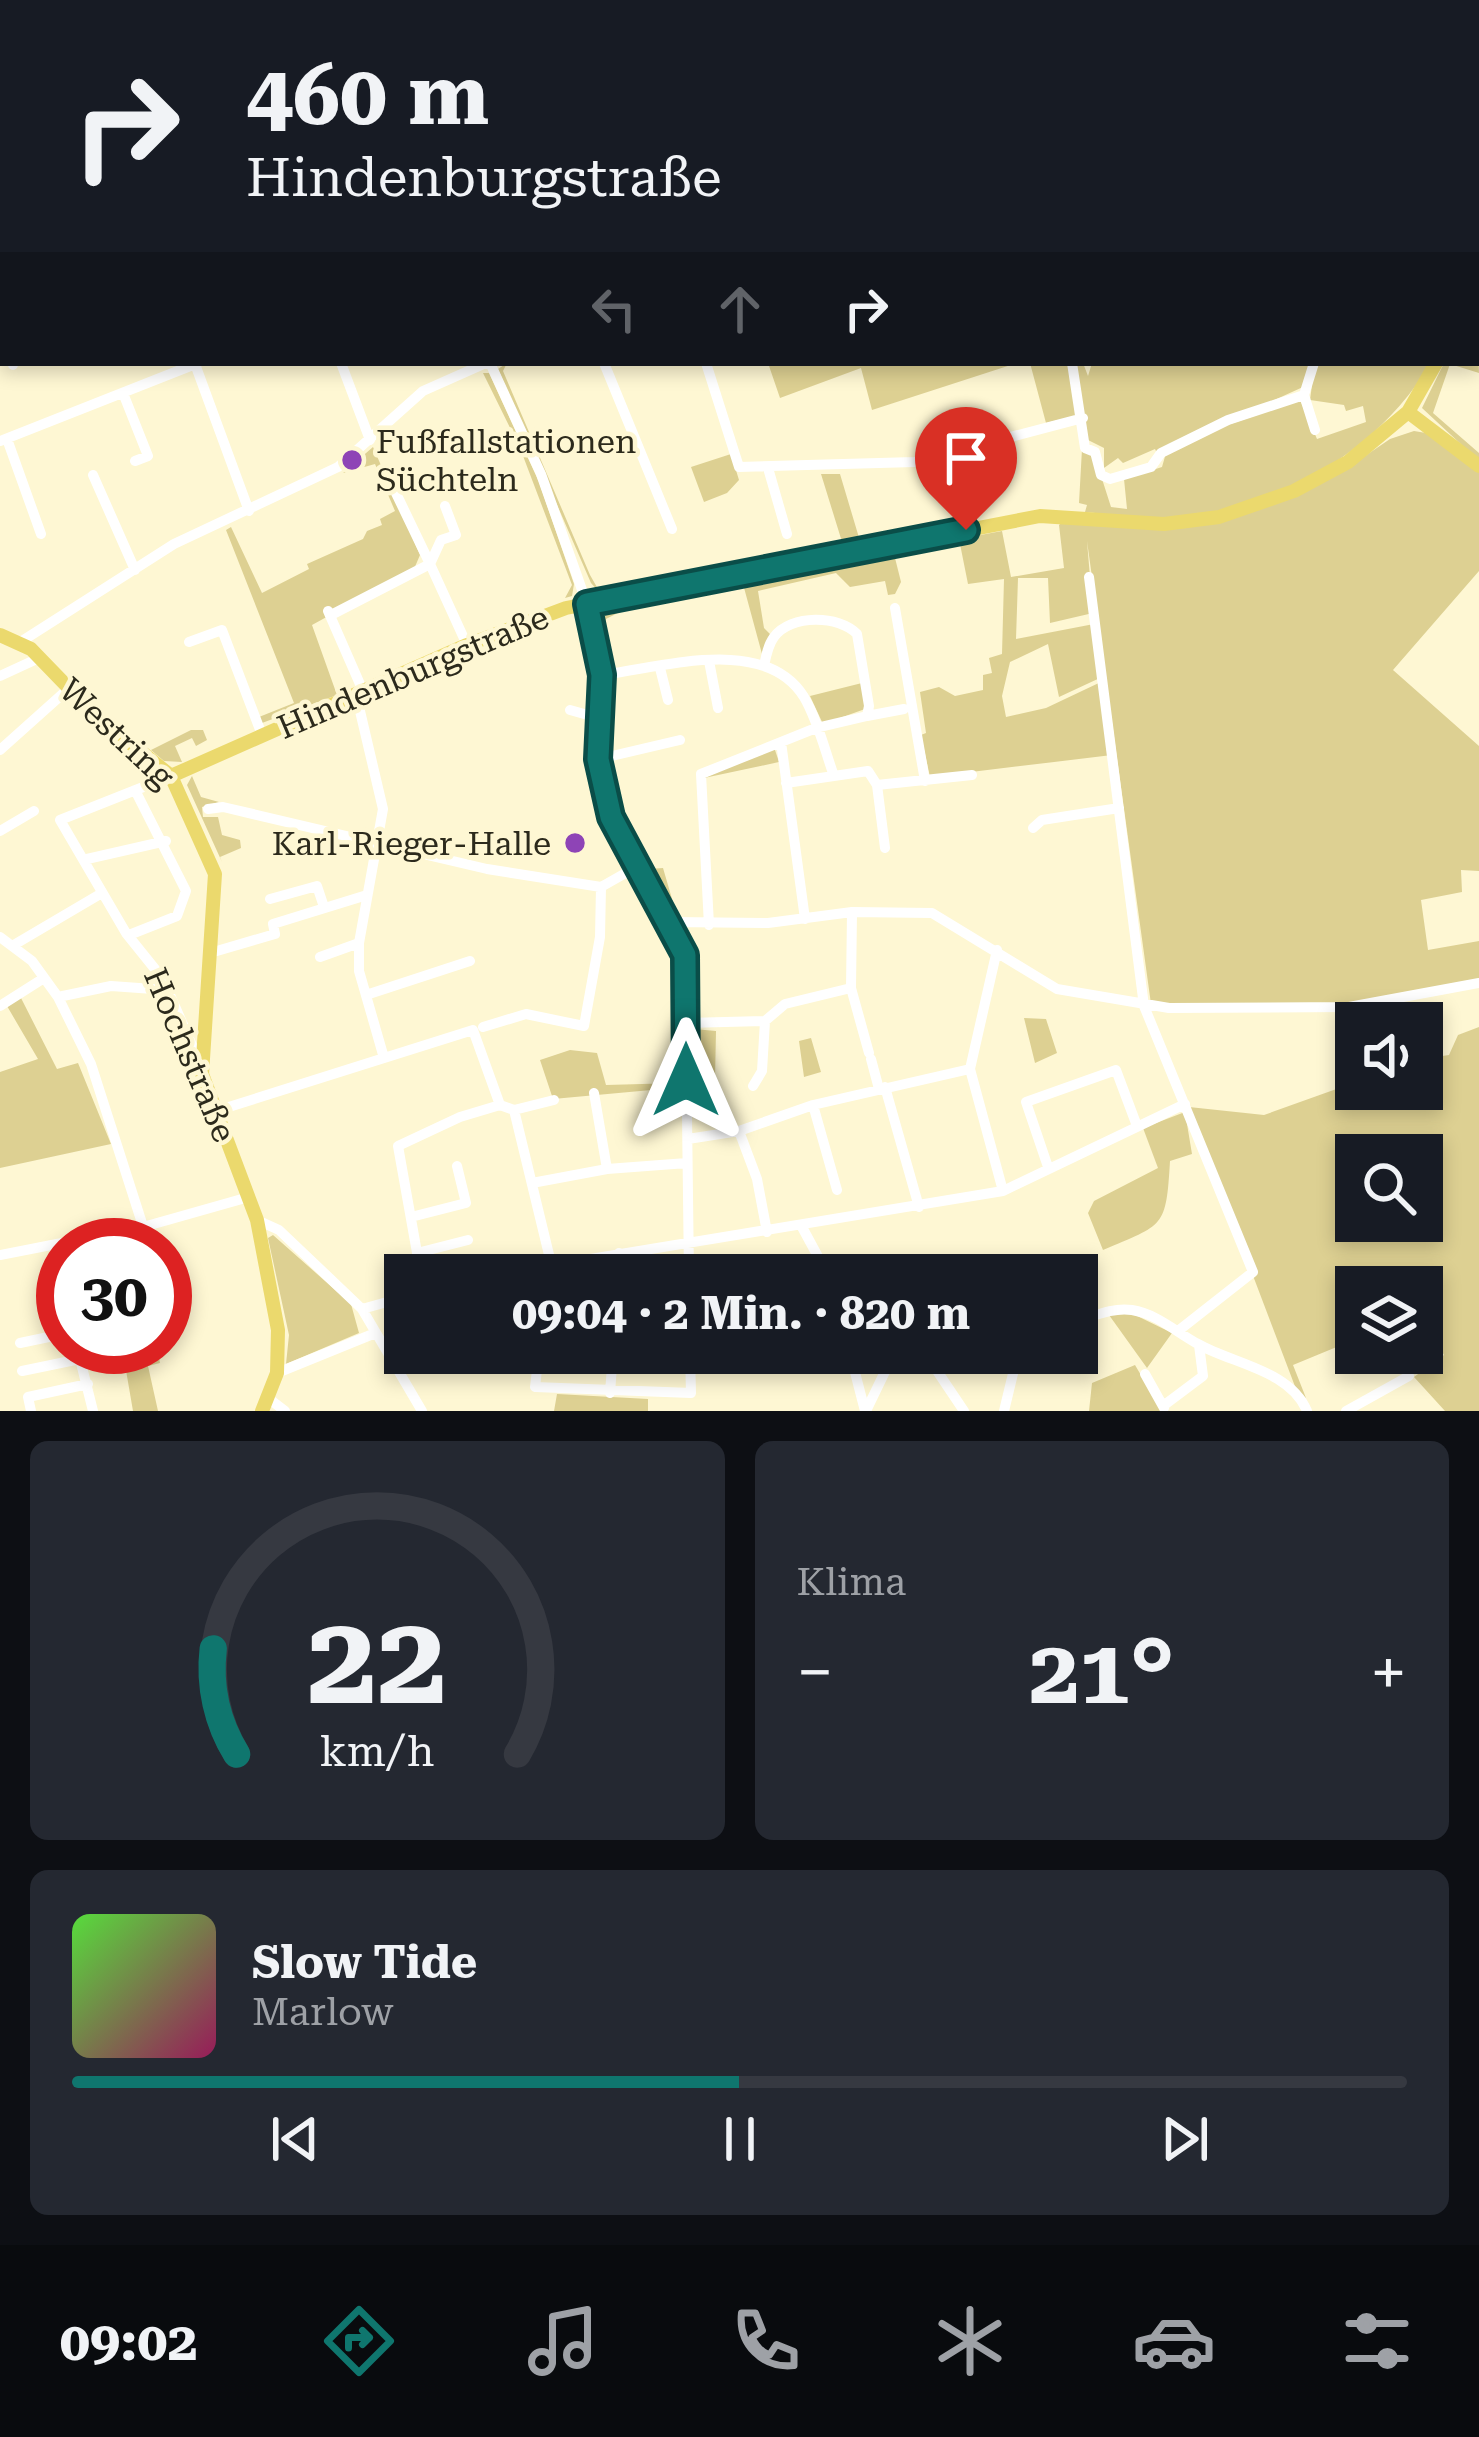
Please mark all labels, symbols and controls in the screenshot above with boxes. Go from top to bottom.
text: 460 m [246,46,489,144]
icon: right [48,48,204,204]
text: Hindenburgstraße [246,146,722,209]
icon: left [581,276,647,342]
icon: ahead [707,276,773,342]
icon: right [833,276,899,342]
pin [915,407,1017,530]
place label: Fußfallstationen Süchteln [376,422,636,499]
icon: arrive [933,425,999,491]
marker: Fußfallstationen Süchteln [339,447,365,473]
street label: Hindenburgstraße [272,597,554,747]
street label: Westring [52,670,183,796]
place label: Karl-Rieger-Halle [272,824,551,863]
marker: Karl-Rieger-Halle [562,830,588,856]
street label: Hochstraße [136,962,244,1148]
map controls [1335,1002,1443,1374]
button: sound [1335,1002,1443,1110]
position arrow [623,1017,749,1143]
button: search [1335,1134,1443,1242]
speed limit sign: 30 [36,1218,192,1374]
button: layers [1335,1266,1443,1374]
text: 09:04 · 2 Min. · 820 m [512,1287,970,1340]
text: Klima [797,1559,906,1605]
text: 22 [307,1587,447,1733]
text: 21° [1029,1620,1175,1725]
text: − [797,1634,833,1711]
text: + [1370,1634,1407,1711]
text: km/h [320,1725,435,1775]
text: Slow Tide [252,1936,477,1989]
text: Marlow [252,1989,393,2035]
icon: previous [262,2106,328,2172]
icon: pause [707,2106,773,2172]
icon: next [1152,2106,1218,2172]
icon: directions [317,2299,401,2383]
icon: music [521,2299,605,2383]
icon: phone [724,2299,808,2383]
icon: climate [928,2299,1012,2383]
icon: car [1132,2299,1216,2383]
icon: filters [1335,2299,1419,2383]
text: 09:02 [60,2310,198,2373]

